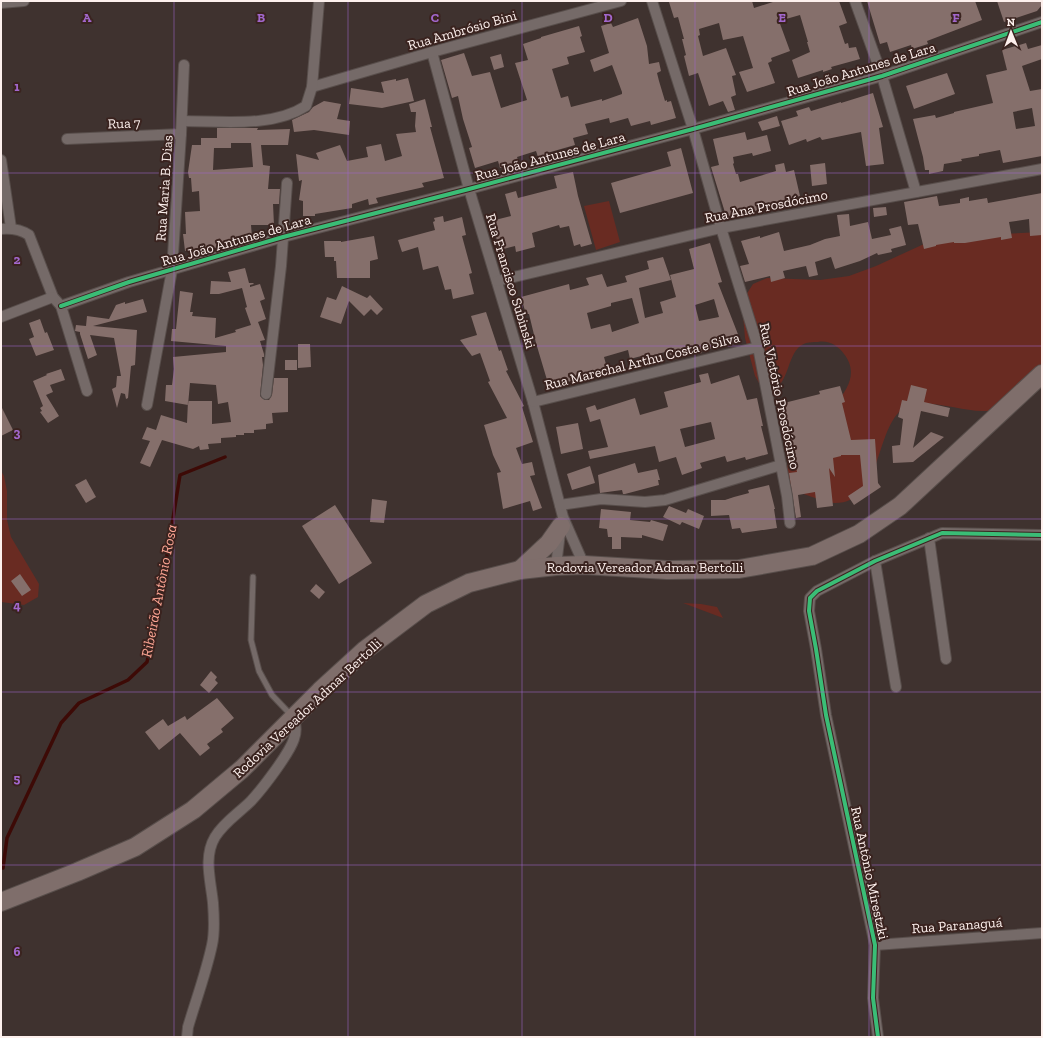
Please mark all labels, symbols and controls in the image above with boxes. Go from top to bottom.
street label: Rua Ambrósio Bini [406,7,519,54]
text: A [83,10,92,25]
text: B [257,10,265,25]
text: C [431,10,439,25]
text: D [603,10,613,25]
text: E [778,10,786,25]
text: F [952,10,960,25]
north arrow [991,12,1031,52]
text: N [1007,16,1016,29]
street label: Rua João Antunes de Lara [785,39,938,100]
text: 1 [14,79,20,94]
street label: Rua 7 [107,114,141,133]
street label: Rua João Antunes de Lara [473,128,627,185]
street label: Rua Maria B. Dias [152,134,177,242]
street label: Rua Ana Prosdócimo [703,186,829,227]
street label: Rua João Antunes de Lara [159,211,313,270]
street label: Rua Francisco Subinski [482,212,539,351]
text: 2 [14,252,21,267]
street label: Rua Victório Prosdócimo [756,321,803,471]
street label: Rua Marechal Arthu Costa e Silva [543,329,742,394]
text: 3 [14,425,21,440]
water label: Ribeirão Antônio Rosa [137,523,181,659]
street label: Rodovia Vereador Admar Bertolli [547,559,744,576]
text: 4 [13,598,21,613]
street label: Rodovia Vereador Admar Bertolli [230,635,385,782]
text: 5 [14,771,21,786]
street label: Rua Antônio Mirestzki [847,805,892,941]
street label: Rua Paranaguá [911,914,1003,937]
text: 6 [14,944,21,959]

